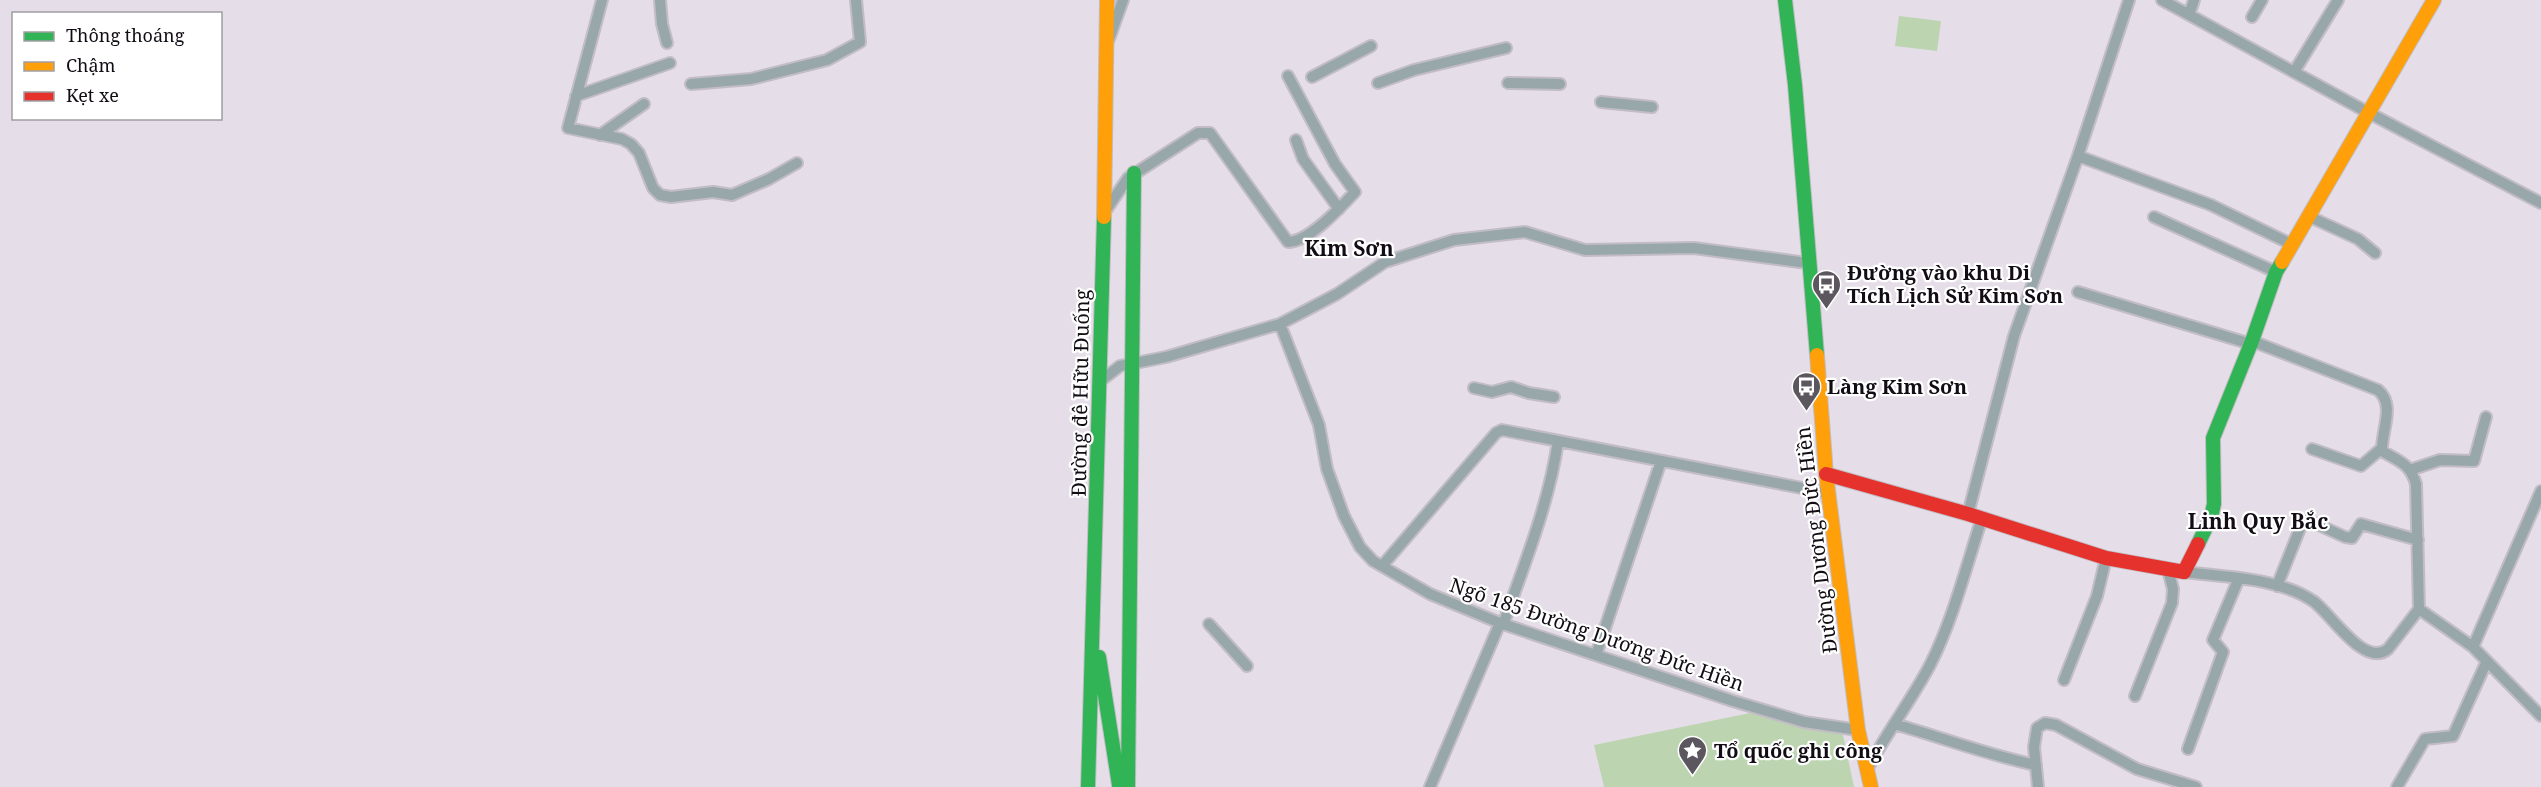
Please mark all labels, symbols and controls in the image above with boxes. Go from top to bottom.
legend [12,12,222,120]
text: Thông thoáng [66,23,185,47]
text: Chậm [66,53,116,77]
text: Kẹt xe [66,83,119,107]
district label: Kim Sơn [1304,234,1394,262]
place label: Đường vào khu Di Tích Lịch Sử Kim Sơn [1847,259,2063,309]
bus stop icon: Đường vào khu Di Tích Lịch Sử Kim Sơn [1810,268,1842,310]
street label: Đường đê Hữu Đuống [1065,289,1095,497]
bus stop icon: Làng Kim Sơn [1790,370,1822,412]
place label: Làng Kim Sơn [1827,373,1967,400]
street label: Đường Dương Đức Hiền [1789,425,1843,655]
district label: Linh Quy Bắc [2188,507,2328,535]
street label: Ngõ 185 Đường Dương Đức Hiền [1446,571,1748,697]
place icon: Tổ quốc ghi công [1677,734,1709,776]
place label: Tổ quốc ghi công [1714,737,1883,764]

